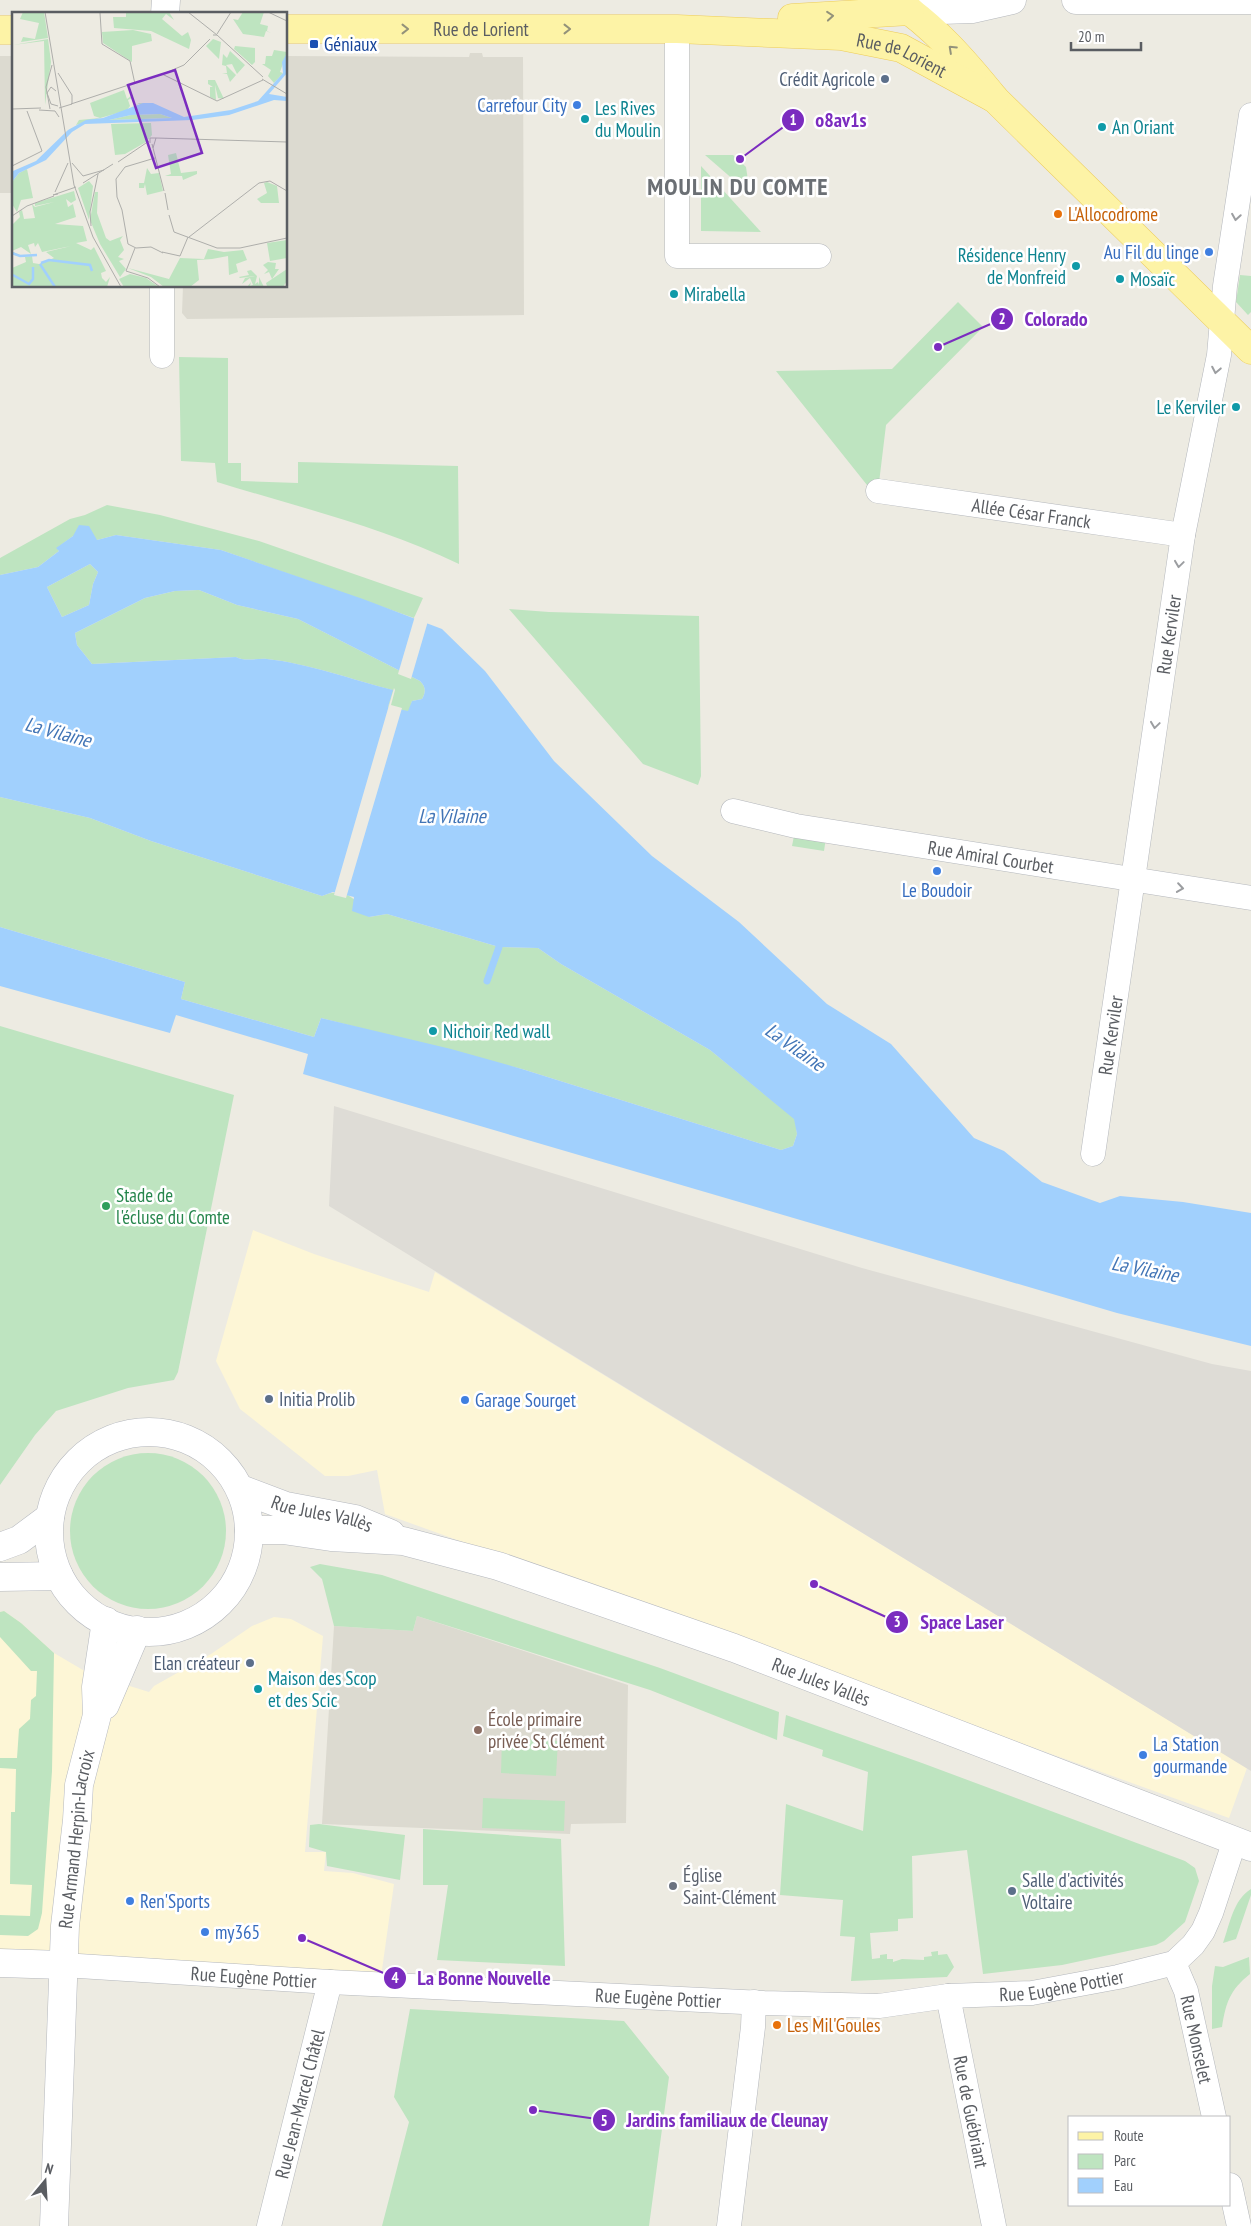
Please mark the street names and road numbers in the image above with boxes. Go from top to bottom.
street label: Rue de Lorient [433,17,529,41]
street label: Rue de Lorient [854,27,952,83]
street label: Allée César Franck [970,493,1093,534]
street label: Rue Kerviler [1151,592,1186,676]
street label: Rue Amiral Courbet [926,835,1056,879]
street label: Rue Kerviler [1093,993,1128,1077]
street label: Rue Jules Vallès [268,1490,377,1537]
street label: Rue Jules Vallès [769,1652,874,1711]
street label: Rue Armand Herpin-Lacroix [53,1747,100,1930]
street label: Rue Eugène Pottier [190,1961,318,1993]
street label: Rue Eugène Pottier [999,1964,1127,2006]
street label: Rue Eugène Pottier [595,1983,722,2013]
street label: Rue Monselet [1175,1993,1218,2087]
street label: Rue Jean-Marcel Châtel [269,2026,330,2181]
street label: Rue de Guébriant [948,2054,994,2171]

